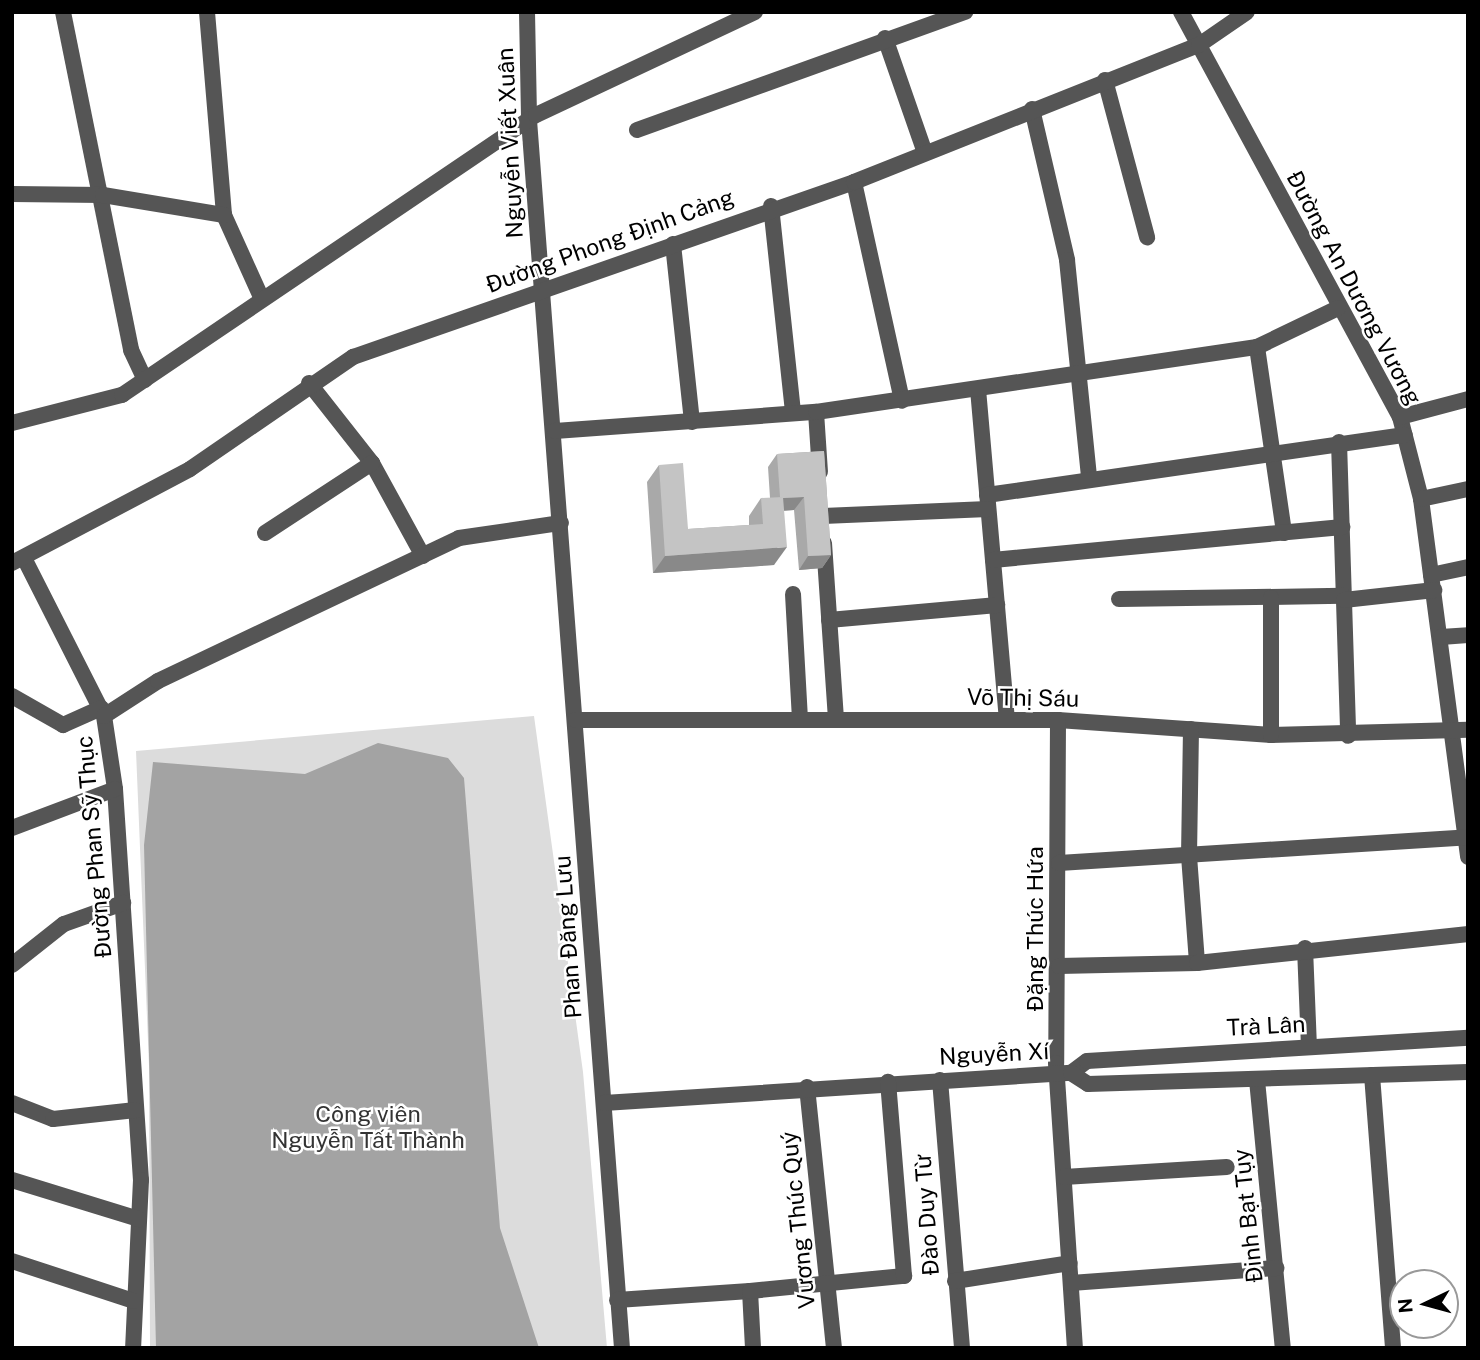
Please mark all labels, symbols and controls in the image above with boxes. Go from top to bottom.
street label: Nguyễn Viết Xuân [491,47,529,239]
street label: Đường An Dương Vương [1280,166,1428,410]
street label: Đường Phong Định Cảng [482,183,738,299]
street label: Võ Thị Sáu [966,683,1080,713]
street label: Đường Phan Sỹ Thục [71,735,117,959]
street label: Đặng Thúc Hứa [1021,846,1049,1012]
street label: Phan Đăng Lưu [549,855,587,1019]
street label: Trà Lân [1226,1010,1306,1042]
street label: Nguyễn Xí [938,1037,1050,1071]
park label: Công viên Nguyễn Tất Thành [271,1100,465,1154]
street label: Vương Thúc Quý [775,1130,821,1310]
street label: Đinh Bạt Tụy [1227,1148,1269,1284]
street label: Đào Duy Từ [909,1153,945,1277]
north arrow [1389,1269,1459,1339]
text: N [1393,1297,1417,1314]

